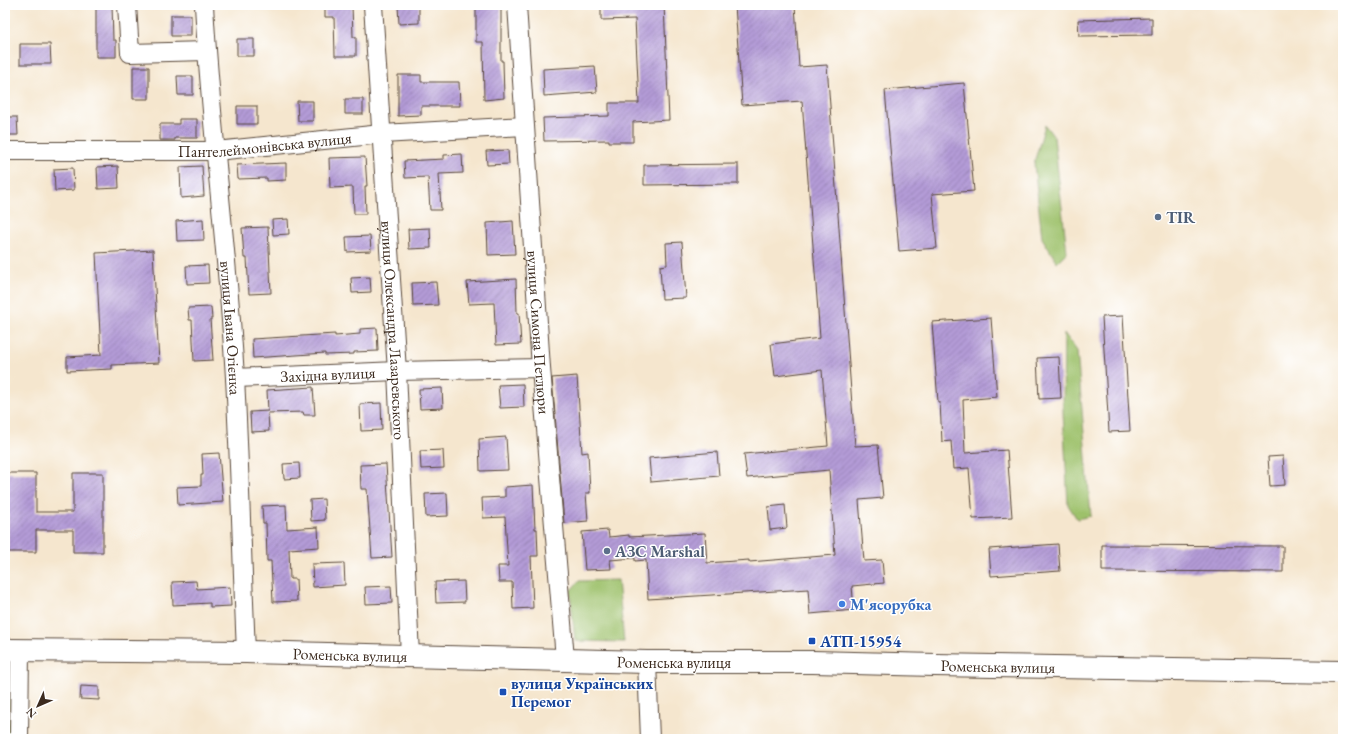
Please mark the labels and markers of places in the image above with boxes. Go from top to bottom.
place label: TIR [1166,207,1196,228]
marker: TIR [1153,212,1163,222]
place label: АЗС Marshal [614,541,705,562]
marker: АЗС Marshal [602,546,612,556]
place label: М'ясорубка [850,594,932,615]
marker: М'ясорубка [837,599,847,609]
place label: АТП-15954 [819,631,902,652]
marker: АТП-15954 [807,636,817,646]
place label: вулиця Українських Перемог [511,673,653,712]
marker: вулиця Українських Перемог [498,687,508,697]

